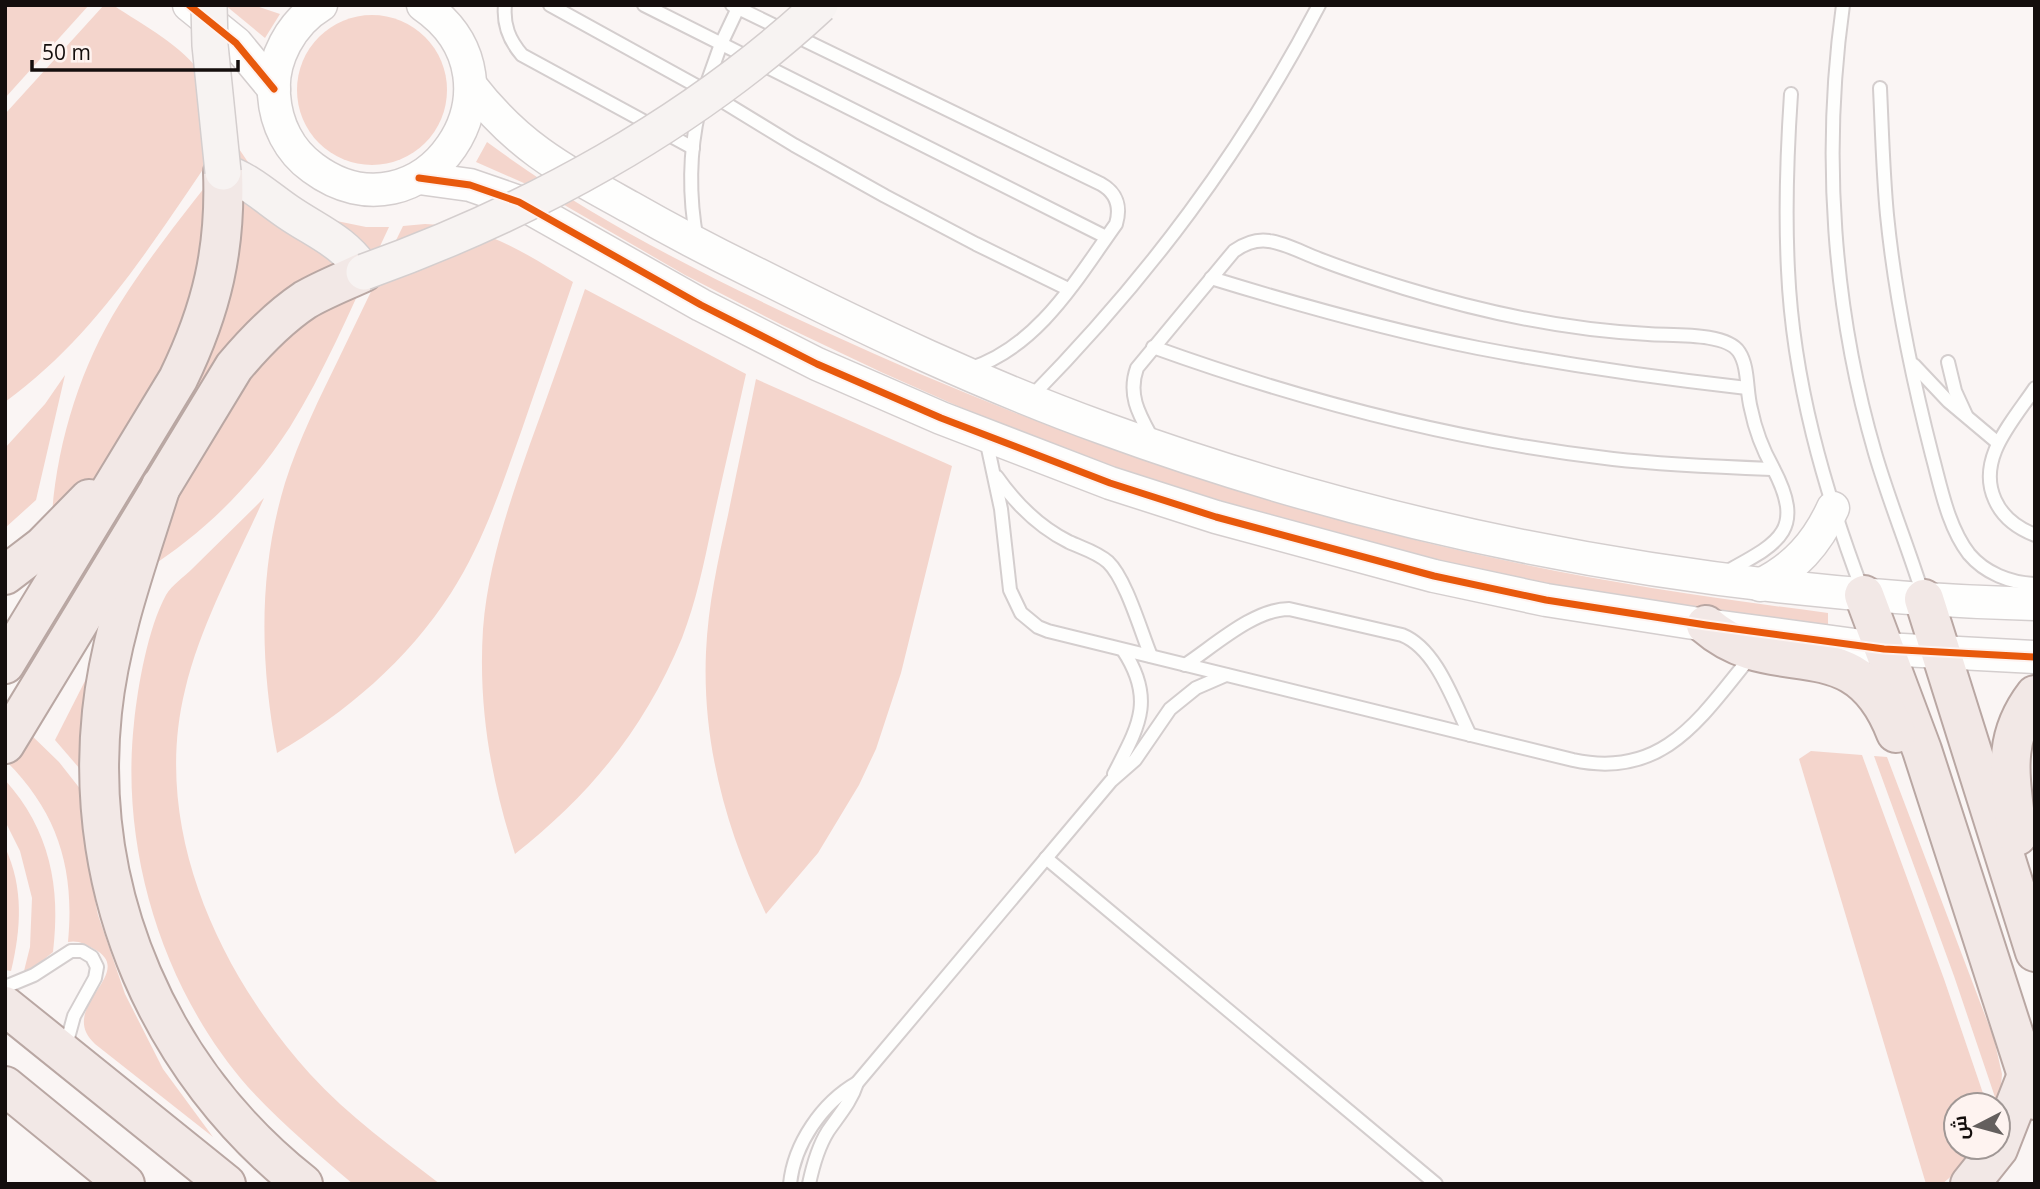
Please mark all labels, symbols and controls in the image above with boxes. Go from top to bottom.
scale bar [32,28,238,72]
text: 50 m [42,38,91,66]
north arrow [1942,1091,2012,1161]
text: ش [1946,1114,1974,1141]

